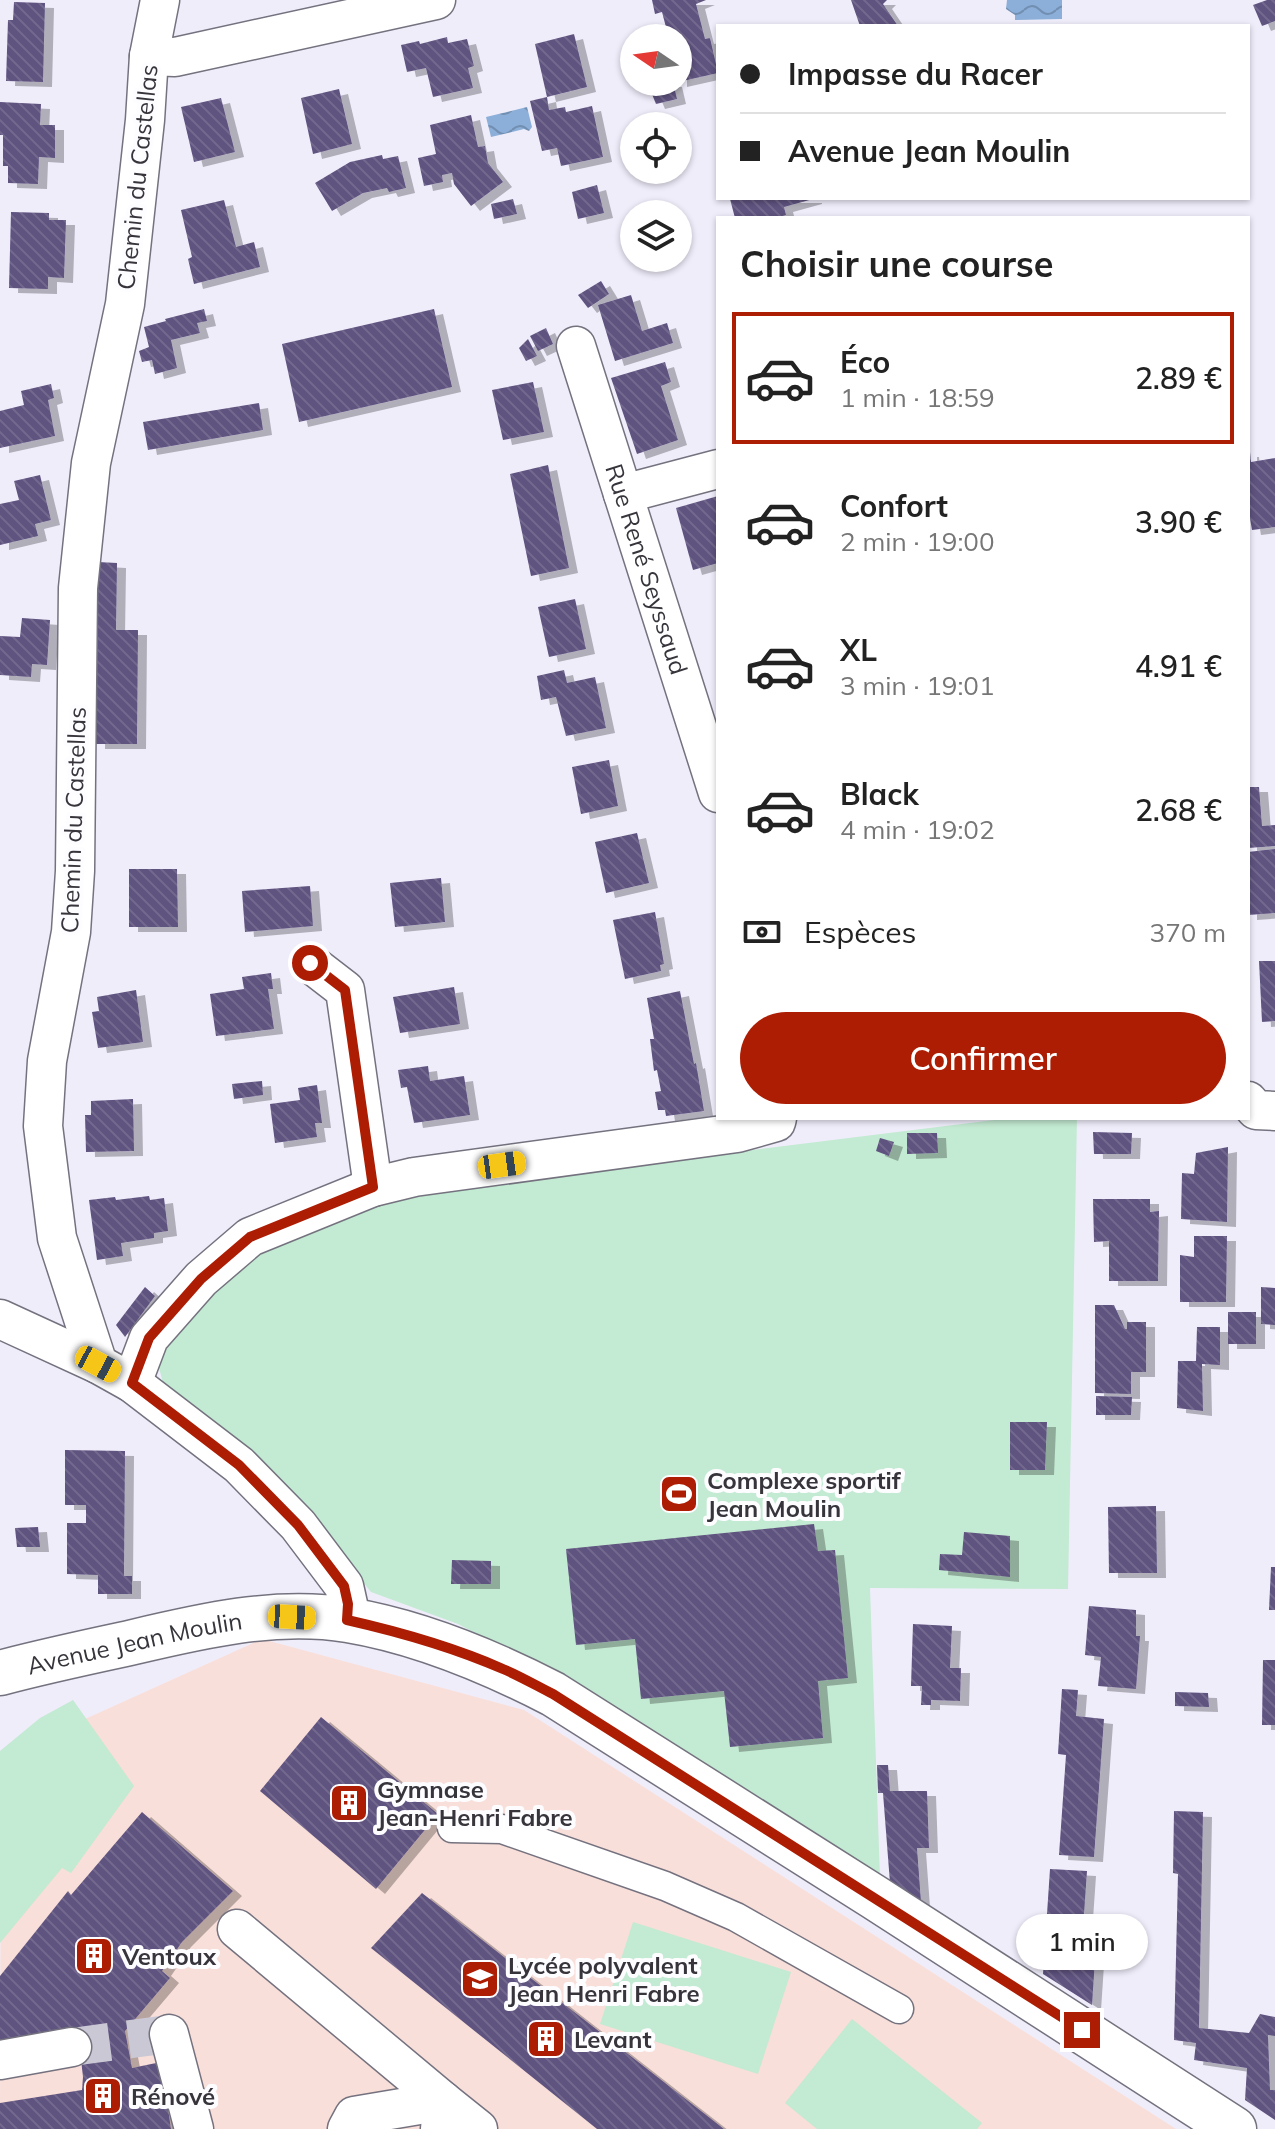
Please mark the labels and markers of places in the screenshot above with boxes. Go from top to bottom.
place label: Complexe sportif Jean Moulin [707,1465,902,1523]
sports icon: Complexe sportif Jean Moulin [658,1473,700,1515]
place label: Gymnase Jean-Henri Fabre [377,1774,573,1832]
building icon: Gymnase Jean-Henri Fabre [328,1782,370,1824]
building icon: Ventoux [73,1935,115,1977]
place label: Ventoux [121,1941,217,1971]
place label: Lycée polyvalent Jean Henri Fabre [508,1950,700,2008]
school or university icon: Lycée polyvalent Jean Henri Fabre [459,1958,501,2000]
building icon: Levant [525,2018,567,2060]
place label: Levant [574,2024,652,2054]
building icon: Rénové [82,2075,124,2117]
place label: Rénové [131,2081,215,2111]

